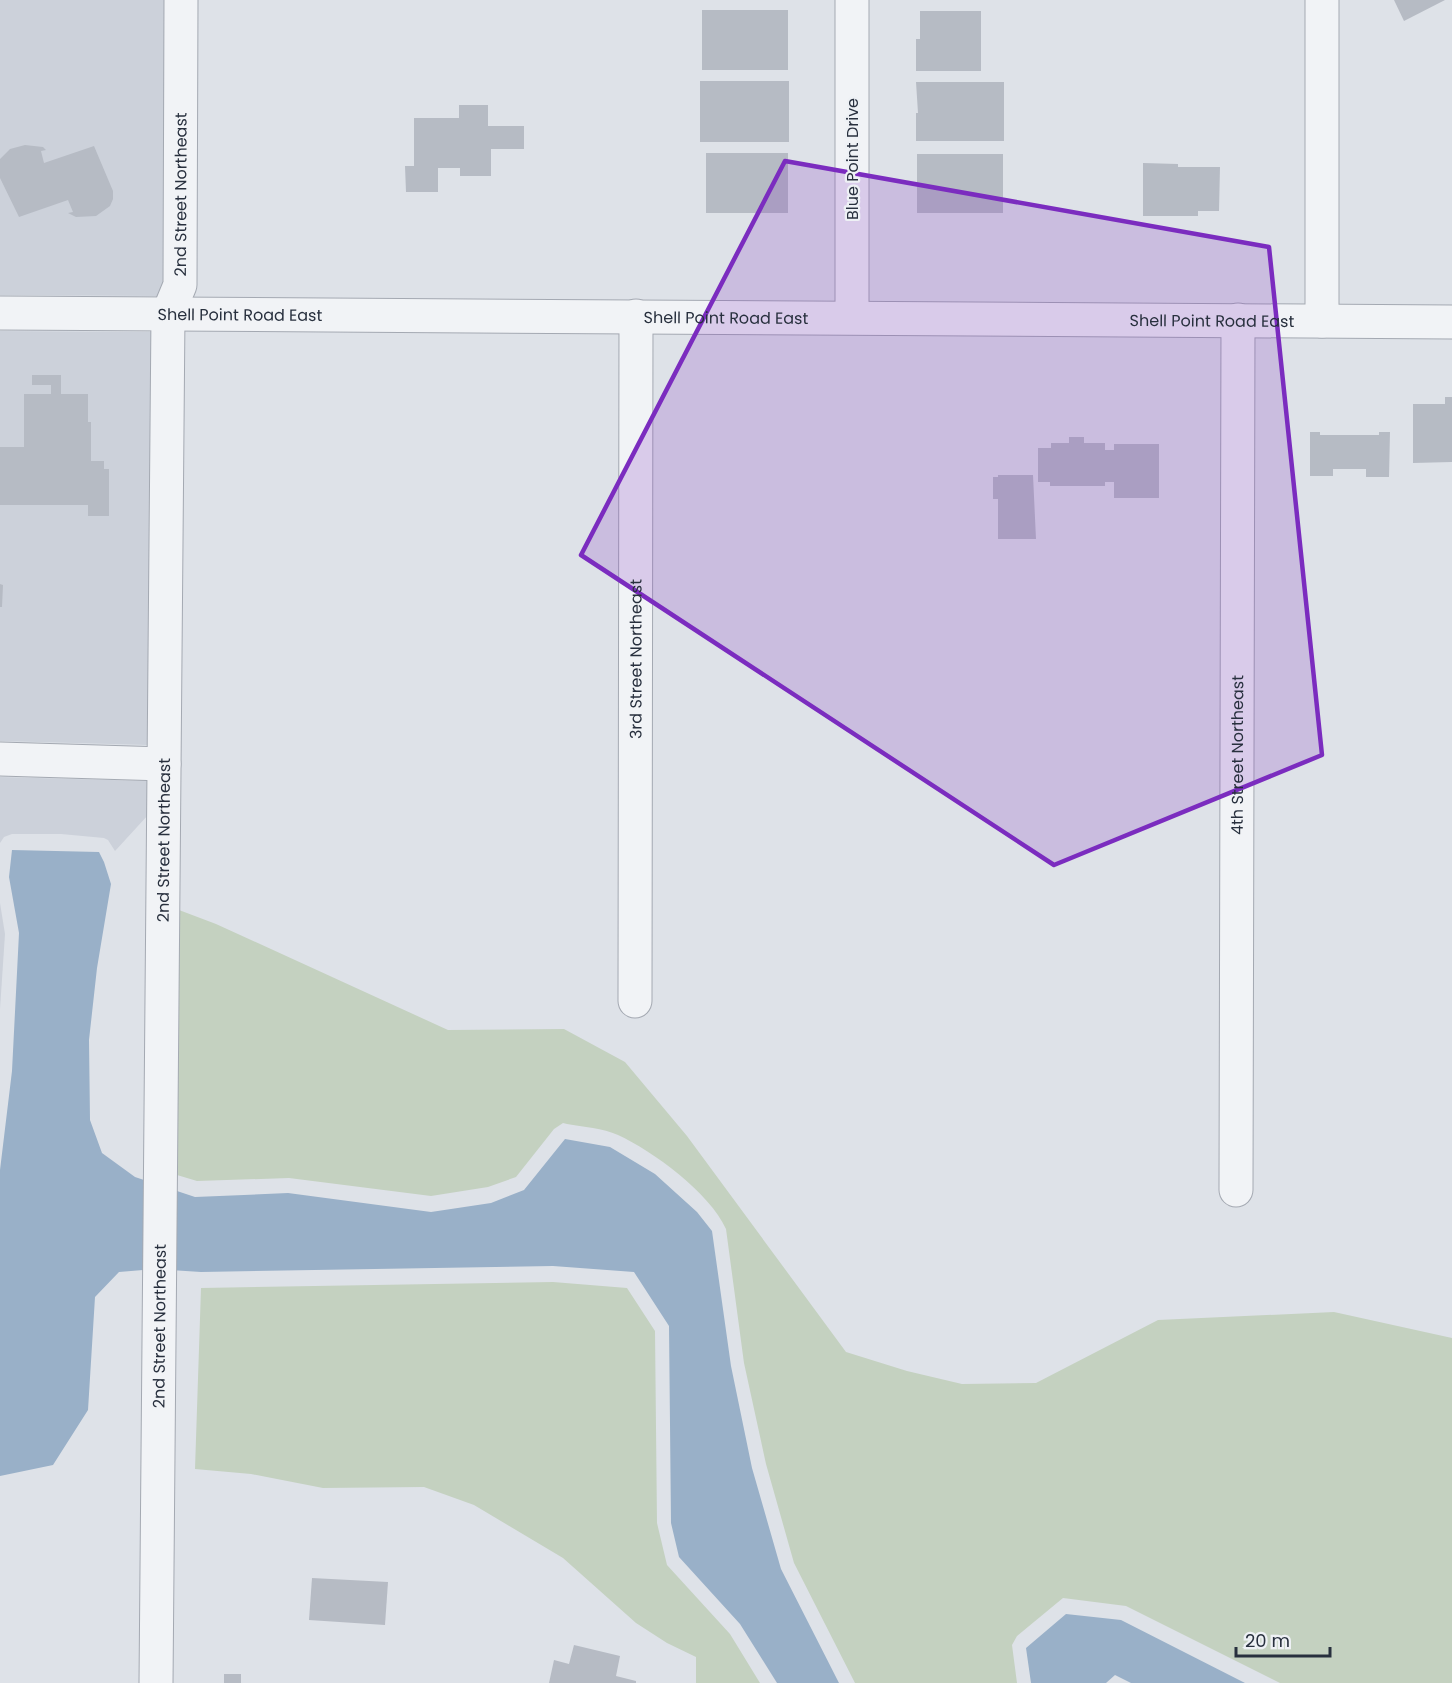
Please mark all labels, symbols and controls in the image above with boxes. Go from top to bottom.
street label: Blue Point Drive [841,98,864,220]
street label: 2nd Street Northeast [169,112,193,277]
street label: Shell Point Road East [158,303,323,327]
street label: Shell Point Road East [644,306,809,330]
street label: Shell Point Road East [1130,309,1295,333]
street label: 3rd Street Northeast [624,579,648,739]
street label: 4th Street Northeast [1226,675,1249,835]
street label: 2nd Street Northeast [152,758,176,922]
street label: 2nd Street Northeast [147,1244,172,1408]
scale bar [1236,1620,1330,1658]
text: 20 m [1245,1628,1290,1653]

